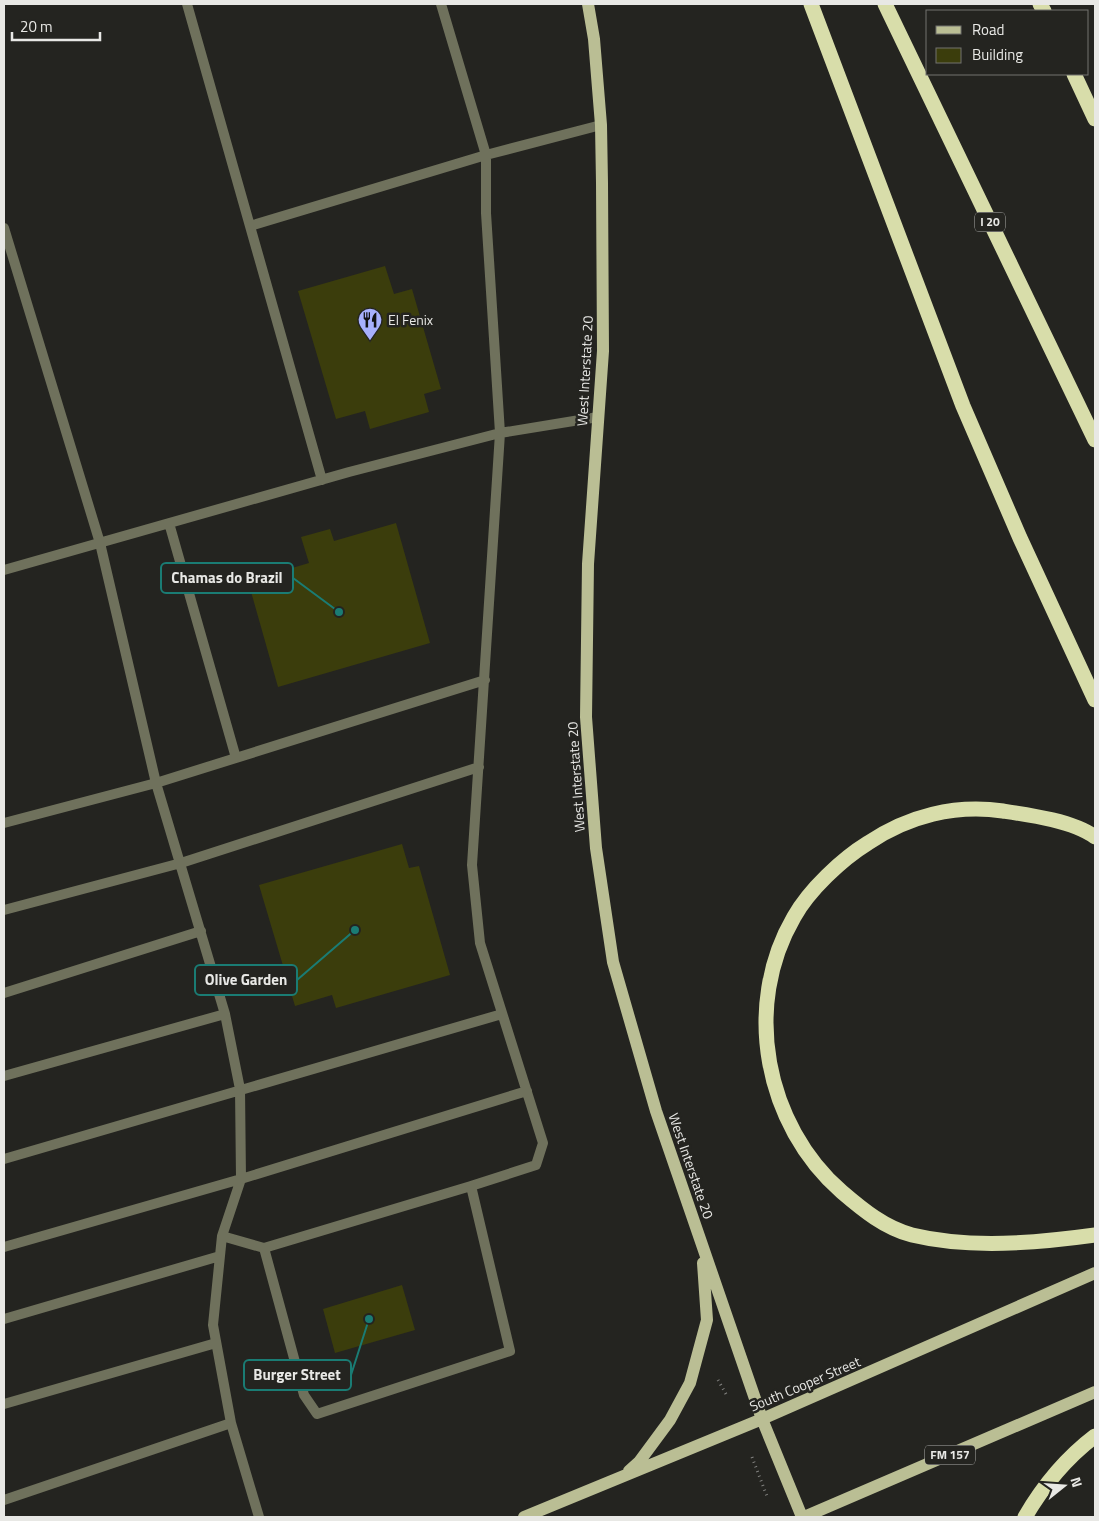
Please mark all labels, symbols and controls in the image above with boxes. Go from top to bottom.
scale bar [12,10,100,42]
legend [926,10,1089,75]
text: 20 m [20,15,53,38]
text: Road [972,18,1004,41]
text: Building [972,43,1023,66]
road number: I 20 [975,212,1005,232]
restaurant icon: El Fenix [357,307,383,341]
place label: El Fenix [388,309,434,330]
street label: West Interstate 20 [571,315,598,427]
callout: Chamas do Brazil [161,563,293,593]
text: Chamas do Brazil [171,566,283,589]
street label: West Interstate 20 [561,721,590,833]
callout: Olive Garden [195,965,297,995]
text: Olive Garden [205,968,287,991]
street label: West Interstate 20 [664,1110,719,1222]
street label: South Cooper Street [746,1351,864,1416]
callout: Burger Street [244,1360,351,1390]
text: Burger Street [253,1363,341,1386]
road number: FM 157 [925,1446,975,1464]
north arrow [1039,1461,1089,1511]
text: N [1065,1474,1088,1490]

